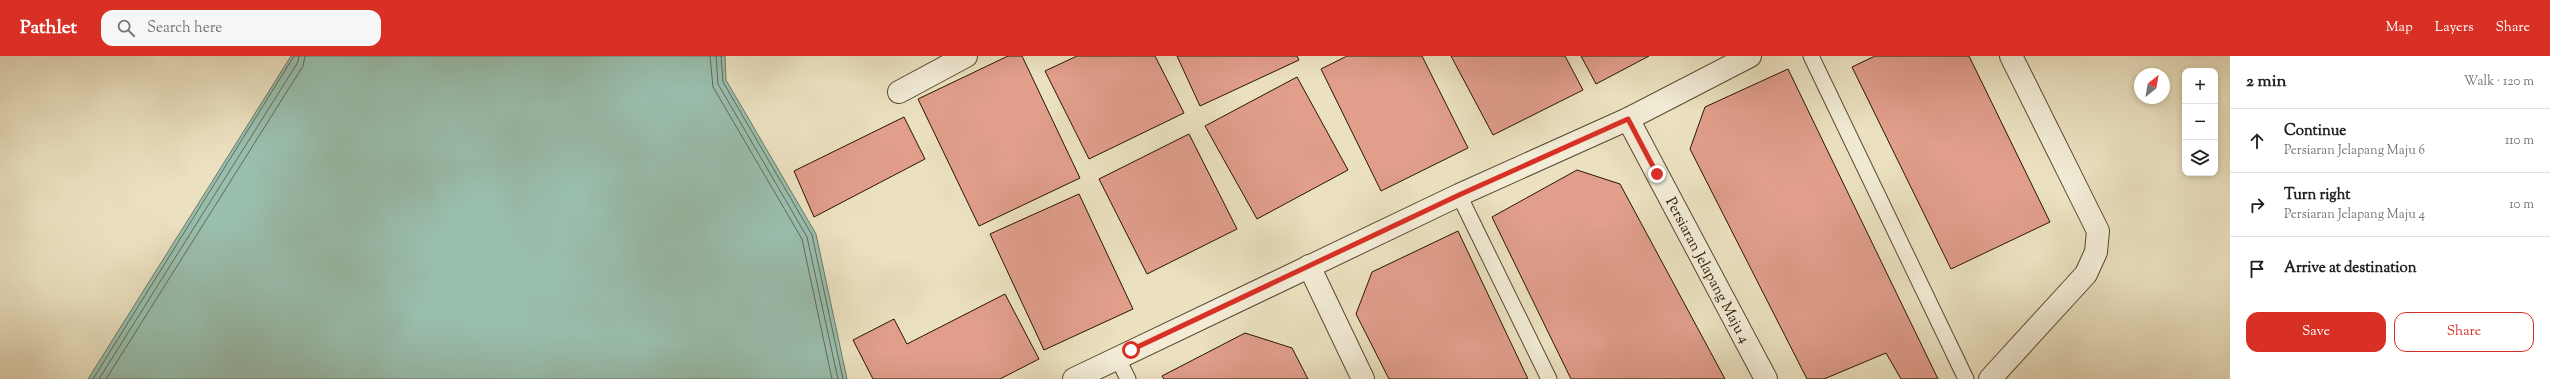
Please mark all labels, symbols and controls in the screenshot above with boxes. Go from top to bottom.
search box [101,10,381,46]
text: Pathlet [20,15,77,42]
icon: search [115,17,137,39]
text: Search here [147,18,222,39]
text: Map [2386,18,2413,38]
text: Layers [2435,18,2473,38]
text: Share [2495,18,2530,38]
north arrow [2134,68,2170,104]
map controls [2182,68,2218,176]
button: + [2182,68,2218,104]
text: 2 min [2246,70,2287,94]
text: Walk · 120 m [2464,73,2534,91]
button: − [2182,104,2218,140]
text: Continue [2284,121,2346,142]
icon: ahead [2246,130,2268,152]
text: 110 m [2505,132,2534,150]
button: layers [2182,140,2218,176]
text: Persiaran Jelapang Maju 6 [2284,142,2425,160]
route end [1648,165,1666,183]
text: Turn right [2284,185,2350,206]
street label: Persiaran Jelapang Maju 4 [1659,194,1755,348]
icon: right [2246,194,2268,216]
text: 10 m [2509,196,2534,214]
text: Persiaran Jelapang Maju 4 [2284,206,2425,224]
icon: arrive [2246,258,2268,280]
text: Arrive at destination [2284,258,2417,279]
button: Save [2246,312,2386,352]
button: Share [2394,312,2534,352]
route start [1122,341,1140,359]

